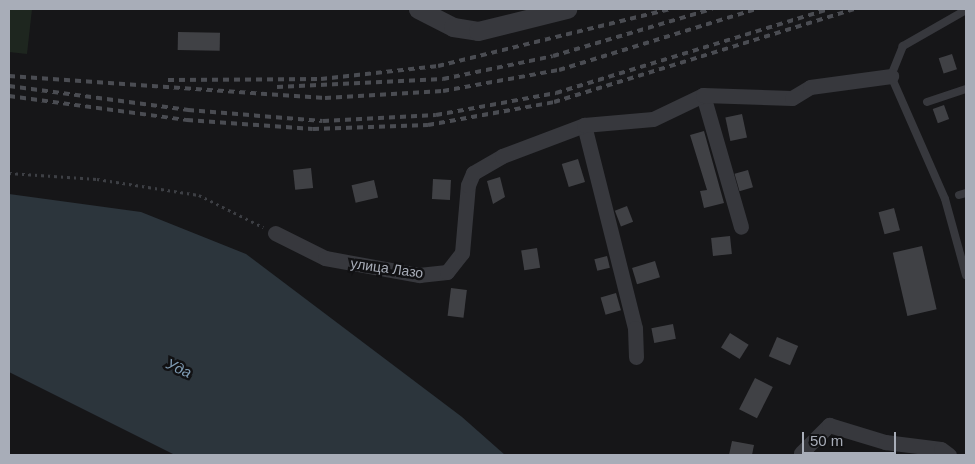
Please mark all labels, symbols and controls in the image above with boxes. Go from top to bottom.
street label: улица Лазо [350,255,424,281]
water label: Уда [163,354,195,382]
scale bar [805,422,899,454]
text: 50 m [810,432,843,449]

